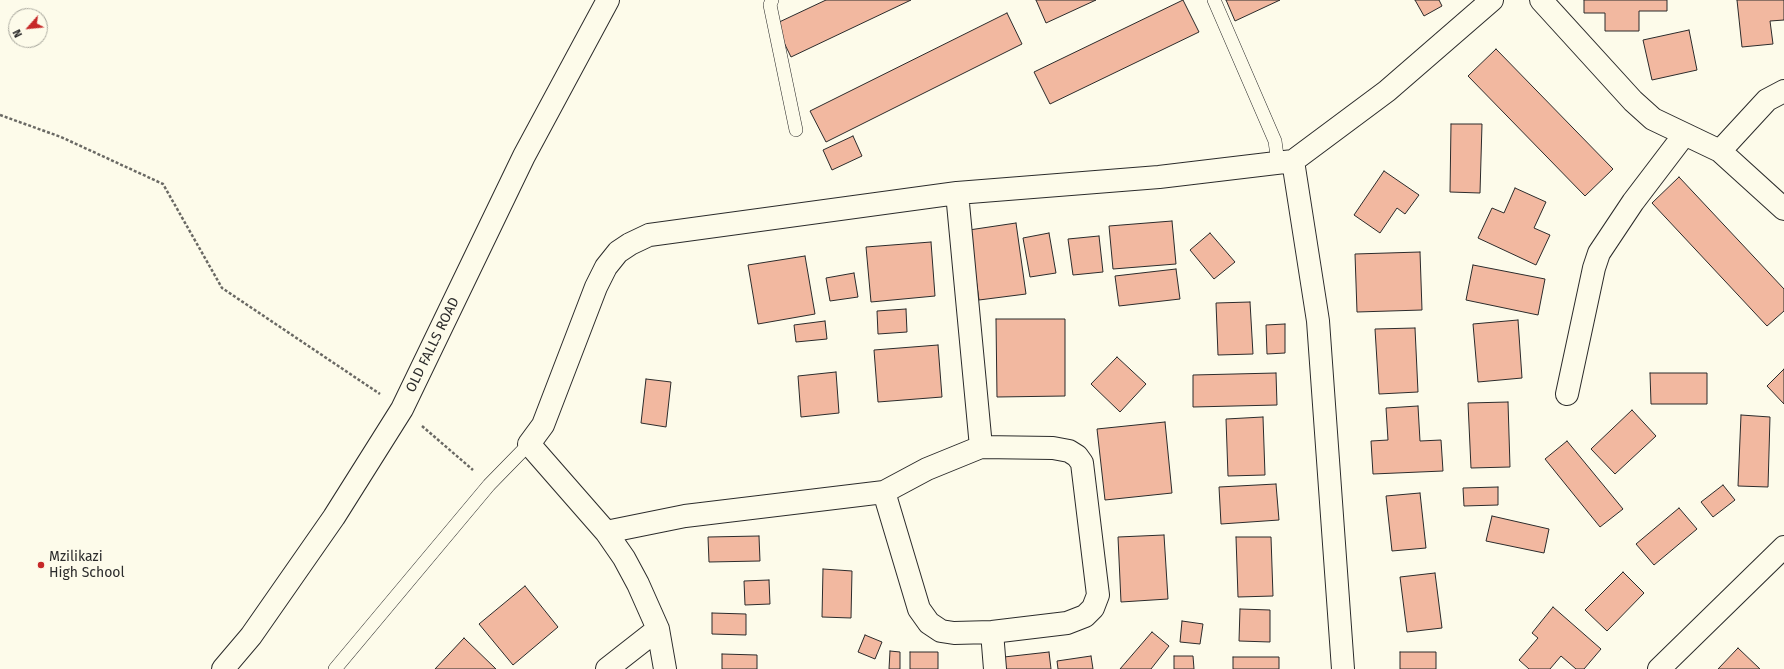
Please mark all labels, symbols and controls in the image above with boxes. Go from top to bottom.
north arrow [8,8,48,48]
text: N [10,27,25,39]
street label: OLD FALLS ROAD [403,295,463,395]
place label: Mzilikazi High School [49,549,125,582]
marker: Mzilikazi High School [36,560,46,570]

